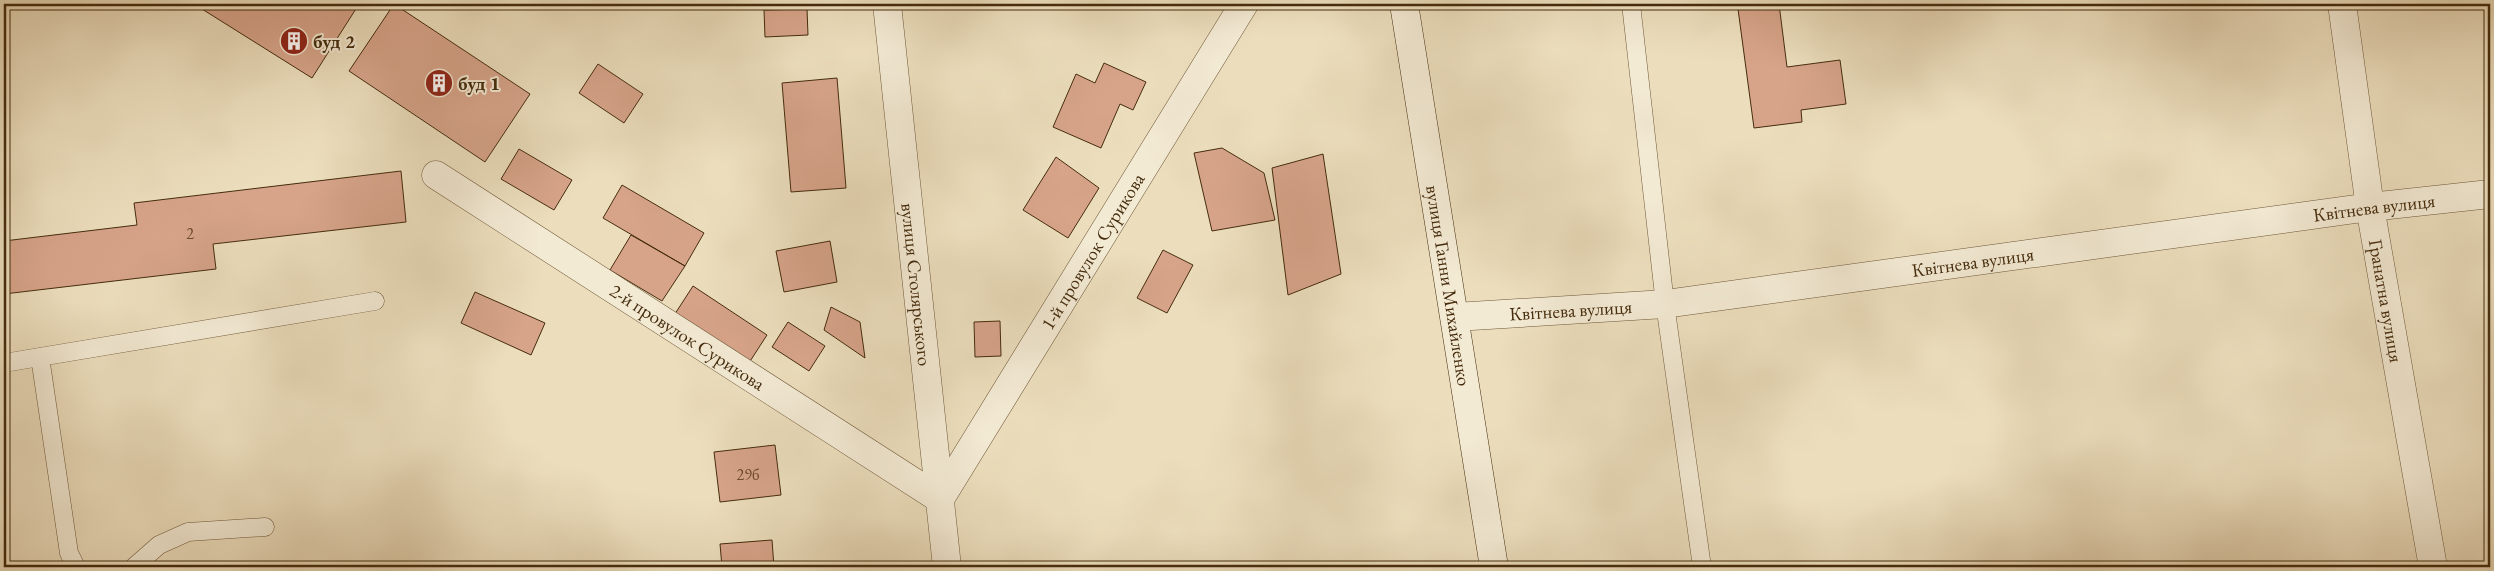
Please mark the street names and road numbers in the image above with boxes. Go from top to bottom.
street label: 1-й провулок Сурикова [1035,168,1151,335]
street label: вулиця Ганни Михайленко [1420,183,1477,388]
street label: Квітнева вулиця [2311,188,2437,228]
street label: вулиця Столярського [895,202,937,367]
street label: Гранатна вулиця [2363,237,2409,365]
street label: Квітнева вулиця [1910,241,2036,283]
street label: 2-й провулок Сурикова [605,278,770,396]
street label: Квітнева вулиця [1509,294,1633,327]

